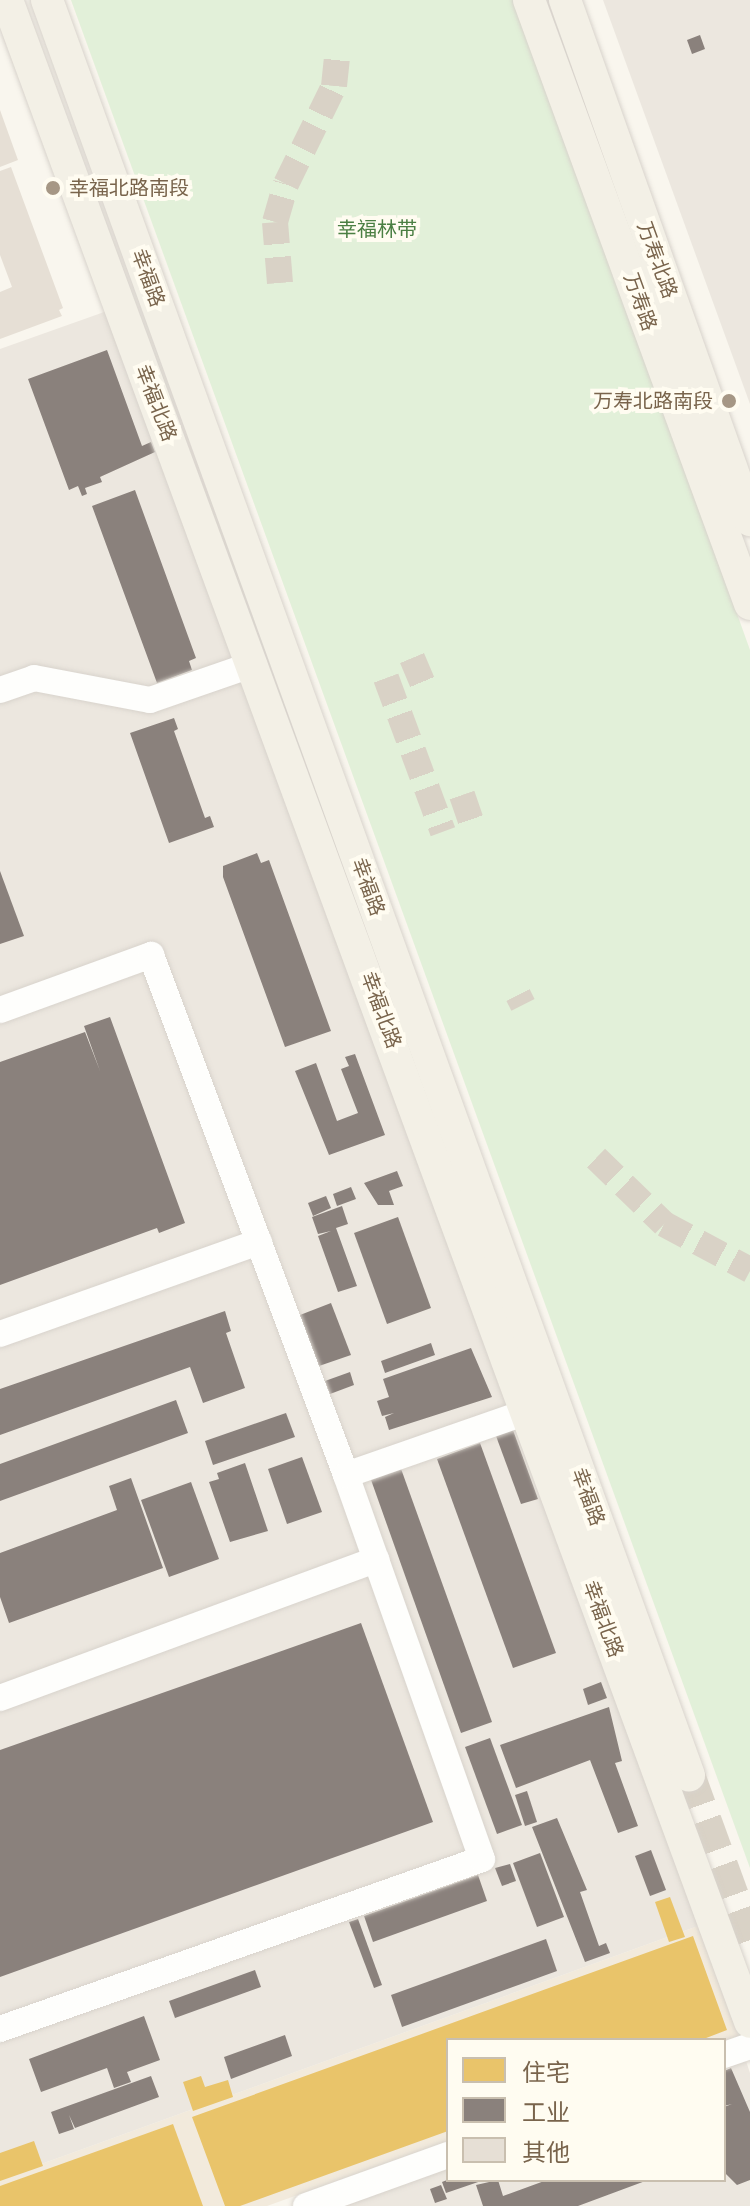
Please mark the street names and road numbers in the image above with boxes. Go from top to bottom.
street label: 万寿北路 [632,218,682,302]
street label: 幸福路 [126,246,170,310]
street label: 万寿路 [618,270,662,334]
street label: 幸福北路 [130,361,182,445]
street label: 幸福路 [346,855,390,919]
street label: 幸福北路 [356,968,406,1052]
street label: 幸福路 [566,1465,610,1529]
street label: 幸福北路 [578,1577,628,1661]

